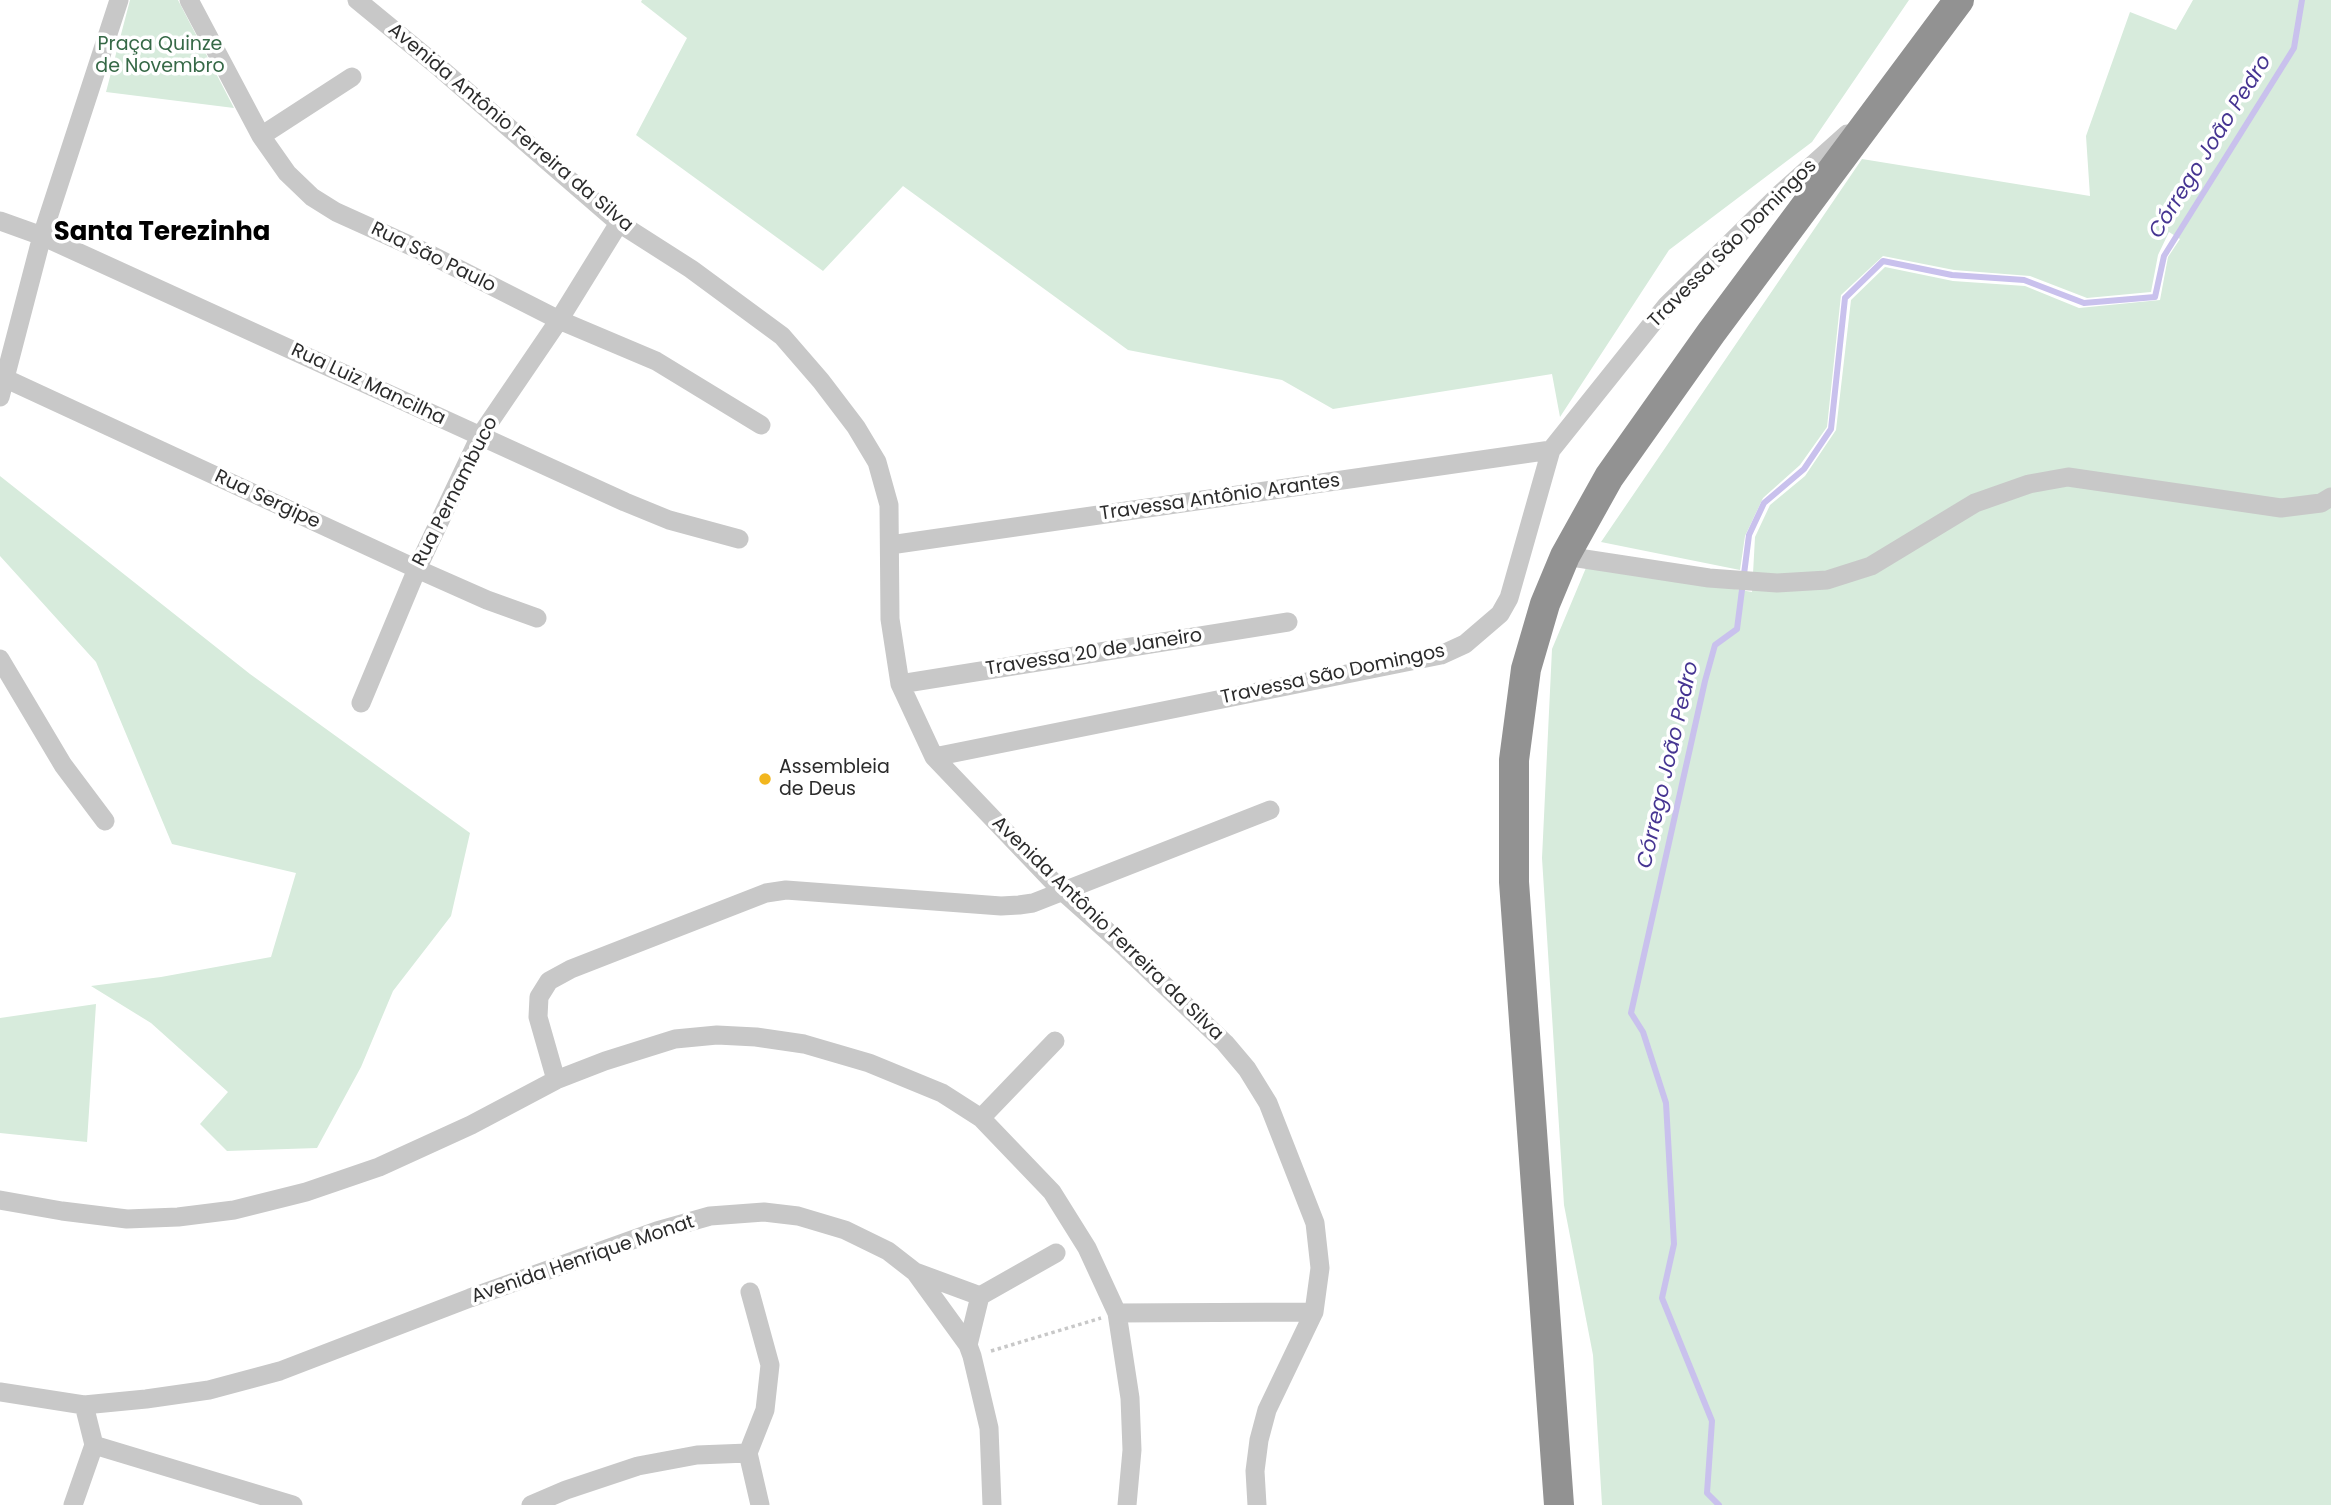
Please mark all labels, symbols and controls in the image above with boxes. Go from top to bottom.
street label: Avenida Antônio Ferreira da Silva [383,19,637,237]
park label: Praça Quinze de Novembro [95,34,225,78]
water label: Córrego João Pedro [2144,51,2278,243]
street label: Travessa São Domingos [1644,155,1822,333]
district label: Santa Terezinha [54,217,270,249]
street label: Rua São Paulo [367,218,499,298]
street label: Rua Luiz Mancilha [287,339,449,431]
street label: Rua Pernambuco [408,413,504,571]
street label: Rua Sergipe [211,466,323,534]
street label: Travessa Antônio Arantes [1099,470,1341,526]
street label: Travessa 20 de Janeiro [984,625,1204,681]
street label: Travessa São Domingos [1219,640,1447,710]
water label: Córrego João Pedro [1633,659,1705,871]
place label: Assembleia de Deus [779,757,890,801]
marker: Assembleia de Deus [757,771,773,787]
street label: Avenida Antônio Ferreira da Silva [987,812,1227,1046]
street label: Avenida Henrique Monat [469,1211,697,1309]

